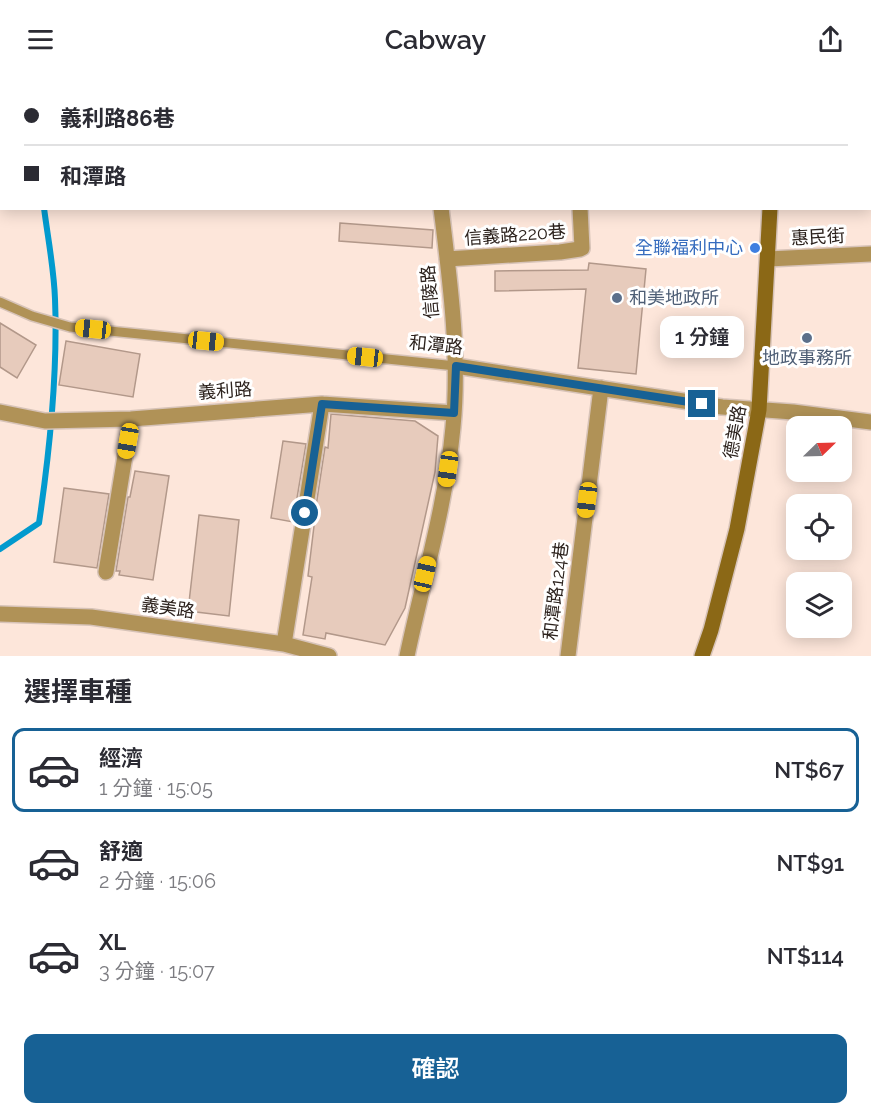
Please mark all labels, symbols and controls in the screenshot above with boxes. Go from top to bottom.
icon: menu [24,23,57,56]
icon: share [814,23,847,56]
text: Cabway [385,24,486,55]
text: 義利路86巷 [60,105,175,131]
text: 和潭路 [60,163,126,189]
street label: 信義路220巷 [463,220,566,249]
street label: 惠民街 [790,225,845,248]
place label: 全聯福利中心 [635,237,743,258]
marker: 全聯福利中心 [748,241,762,255]
street label: 信陵路 [417,264,442,320]
place label: 和美地政所 [629,287,719,308]
marker: 和美地政所 [610,291,624,305]
callout: 1 分鐘 [660,317,744,359]
car [74,318,112,340]
text: 1 分鐘 [675,325,729,349]
car [187,330,225,352]
street label: 和潭路 [408,331,464,358]
marker: 地政事務所 [800,331,814,345]
car [346,346,384,368]
place label: 地政事務所 [762,347,852,368]
street label: 義利路 [197,378,253,403]
route end [688,390,715,417]
street label: 德美路 [719,404,750,460]
north arrow [786,416,852,482]
map controls [786,416,852,638]
car [116,422,140,460]
car [437,450,459,488]
car [576,481,598,519]
button: locate [786,494,852,560]
route start [291,499,318,526]
street label: 和潭路124巷 [539,541,572,641]
car [412,554,438,594]
button: layers [786,572,852,638]
street label: 義美路 [140,593,196,622]
text: 選擇車種 [24,676,132,707]
icon: car [27,743,81,797]
text: 經濟 [99,745,143,771]
text: NT$67 [774,757,844,783]
text: 1 分鐘 · 15:05 [99,776,213,800]
icon: car [27,836,81,890]
text: 舒適 [99,838,143,864]
text: NT$91 [776,850,844,876]
text: 2 分鐘 · 15:06 [99,869,216,893]
icon: car [27,929,81,983]
text: XL [99,929,126,955]
text: NT$114 [767,943,844,969]
text: 3 分鐘 · 15:07 [99,959,215,983]
button: 確認 [24,1034,847,1103]

